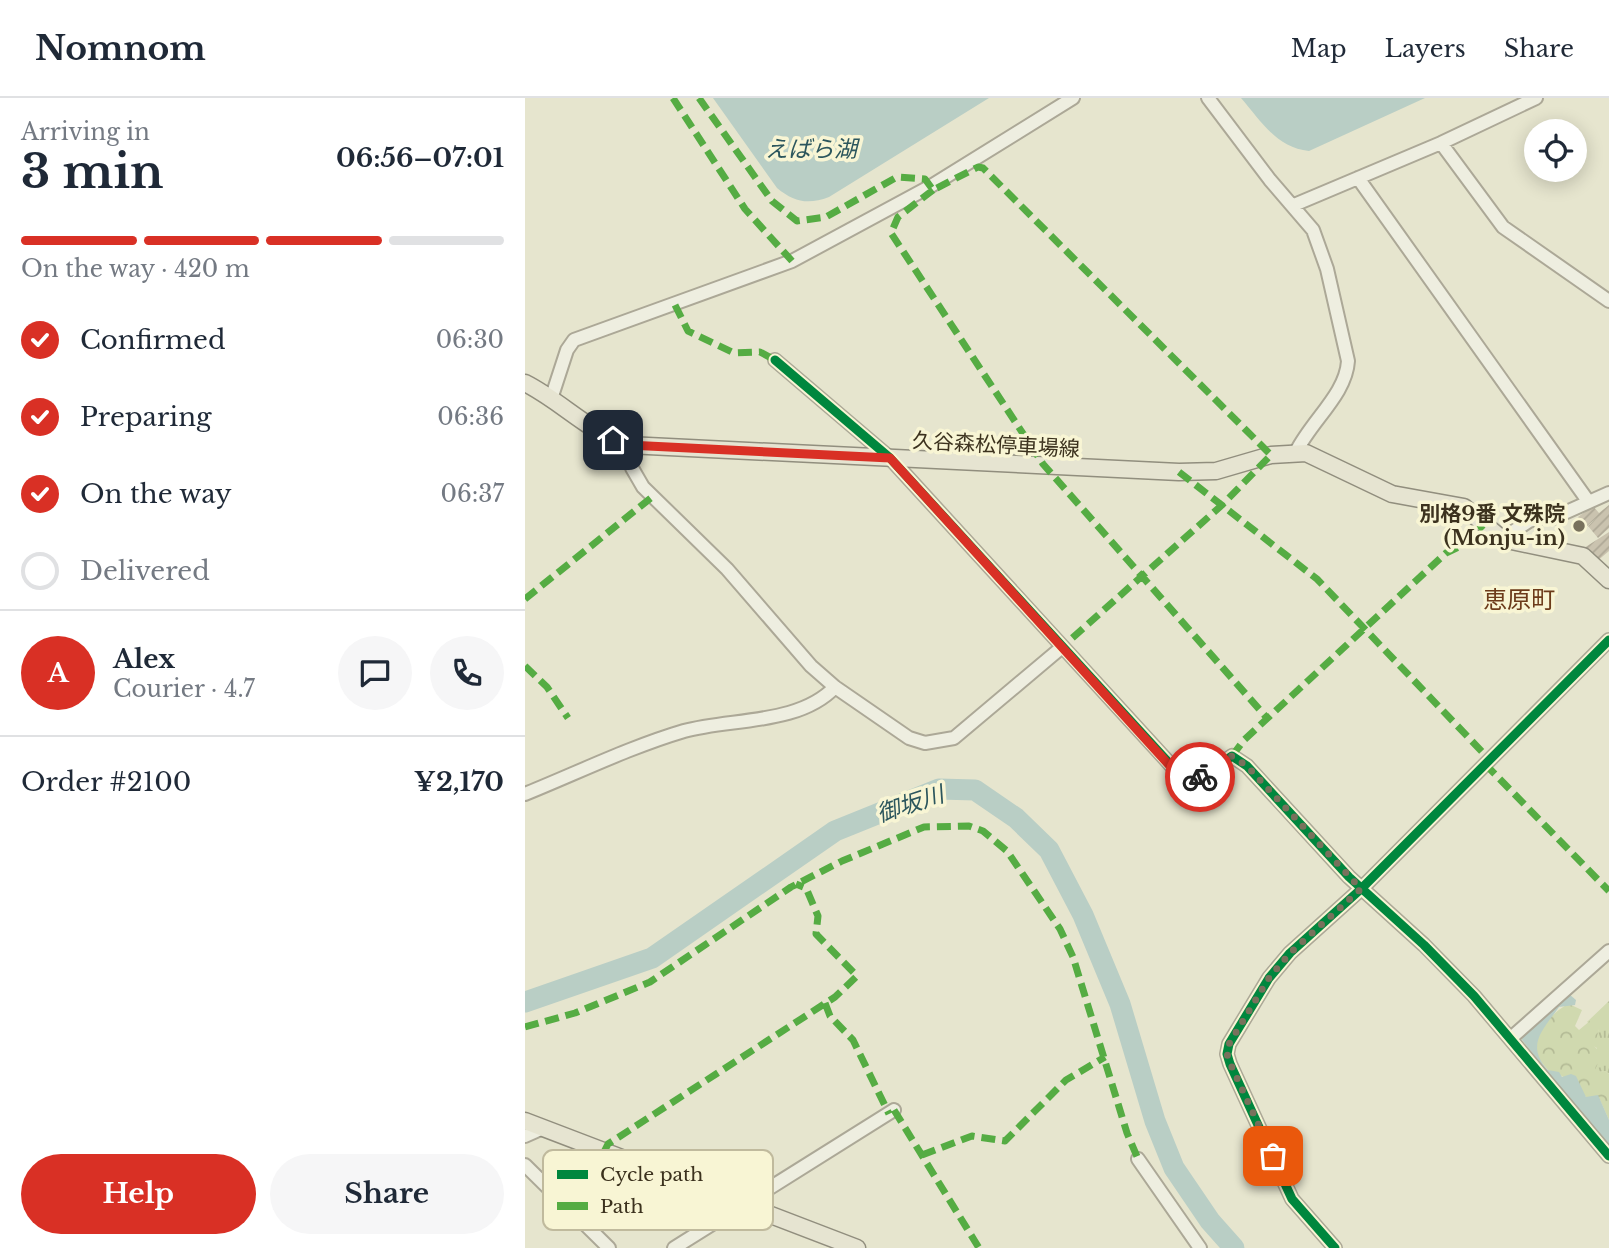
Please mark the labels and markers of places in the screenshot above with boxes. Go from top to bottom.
pin [583,410,643,470]
place label: 別格9番 文殊院 (Monju-in) [1419,501,1565,551]
marker: 別格9番 文殊院 (Monju-in) [1571,518,1587,534]
pin [1243,1126,1303,1186]

